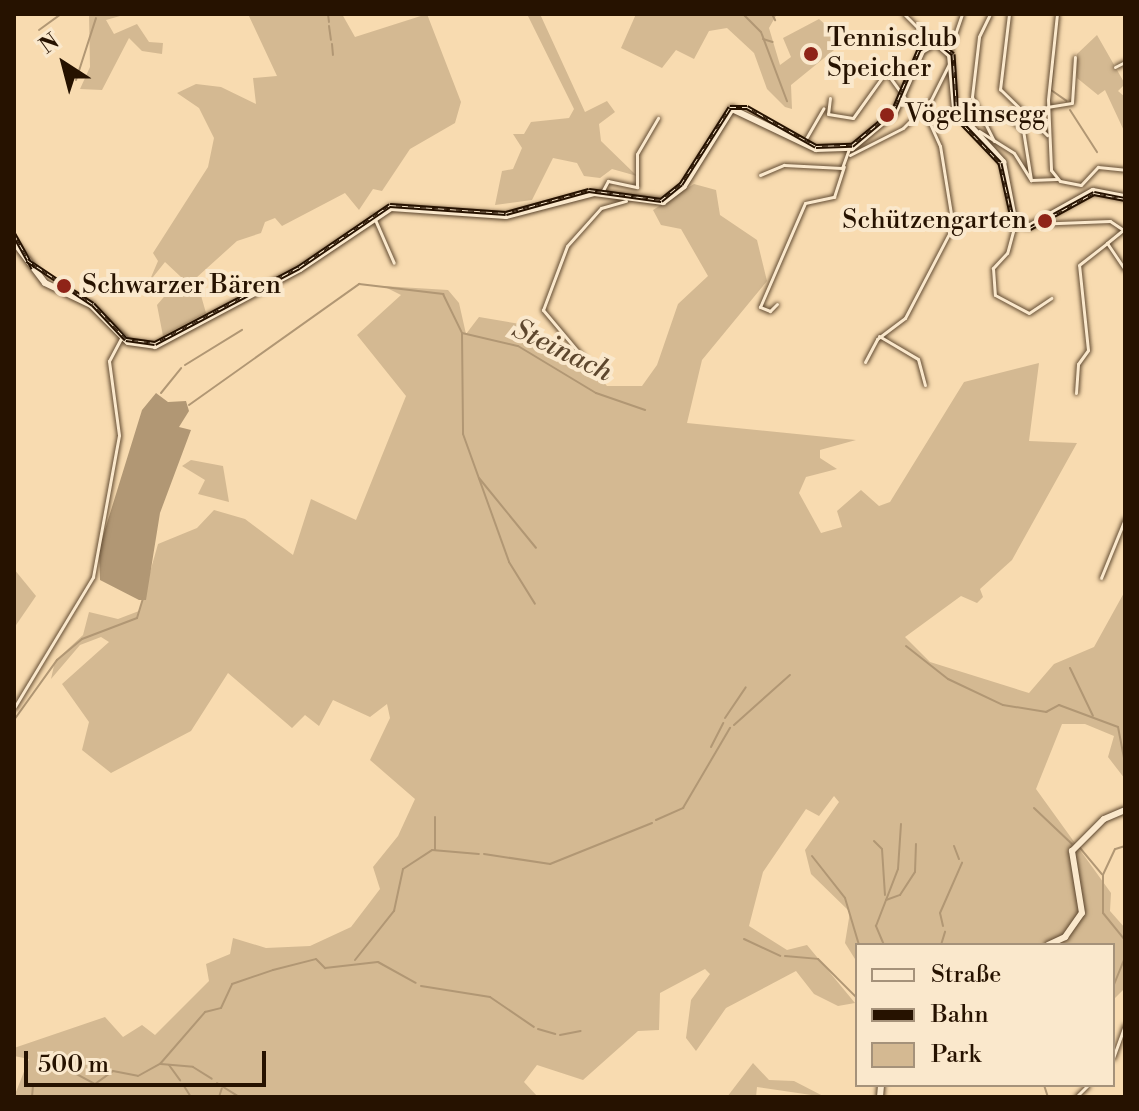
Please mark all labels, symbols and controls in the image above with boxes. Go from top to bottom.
place label: Tennisclub Speicher [827,23,957,84]
north arrow [24,24,104,104]
text: N [35,28,65,60]
marker: Tennisclub Speicher [802,45,820,63]
place label: Vögelinsegg [905,99,1045,131]
marker: Vögelinsegg [876,104,898,126]
place label: Schützengarten [842,205,1027,237]
marker: Schützengarten [1034,210,1056,232]
place label: Schwarzer Bären [82,270,281,302]
marker: Schwarzer Bären [53,275,75,297]
water label: Steinach [507,313,617,389]
legend [855,943,1115,1087]
text: Straße [931,960,1001,990]
text: Bahn [931,1000,989,1030]
scale bar [28,1035,270,1085]
text: Park [931,1040,981,1070]
text: 500 m [38,1050,109,1080]

